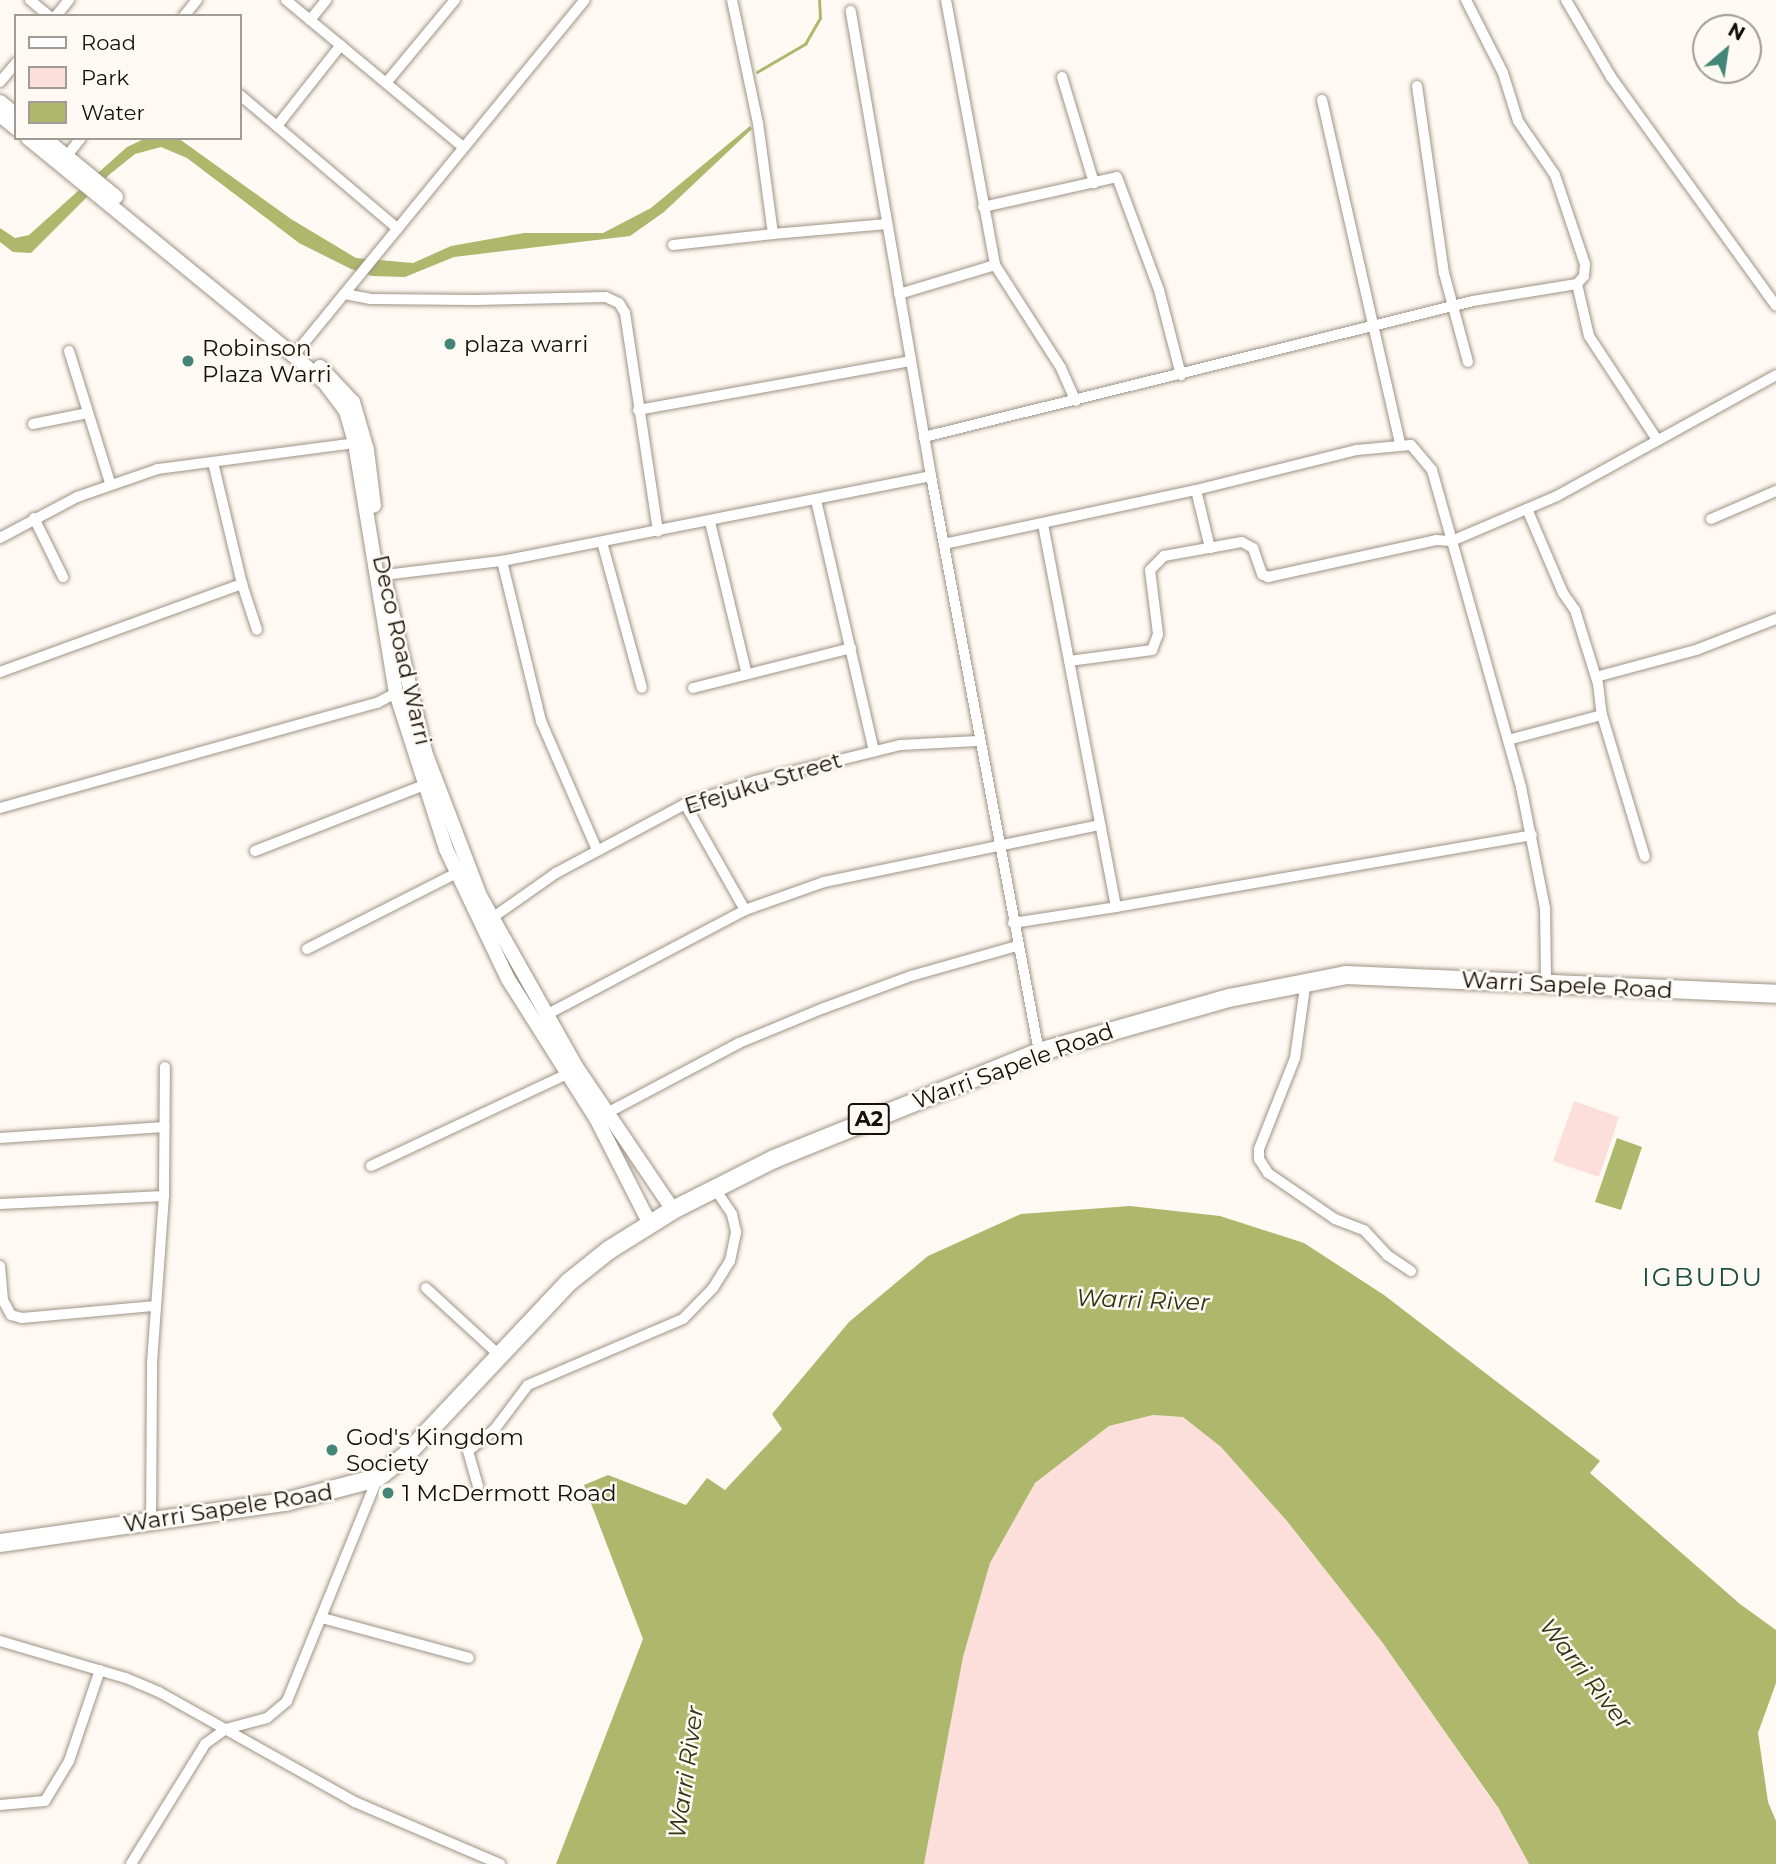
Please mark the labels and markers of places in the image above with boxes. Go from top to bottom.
place label: plaza warri [464,330,588,358]
place label: Robinson Plaza Warri [202,334,332,388]
marker: plaza warri [442,336,458,352]
marker: Robinson Plaza Warri [180,353,196,369]
place label: God's Kingdom Society [346,1423,524,1477]
marker: God's Kingdom Society [324,1442,340,1458]
place label: 1 McDermott Road [402,1479,617,1507]
marker: 1 McDermott Road [380,1485,396,1501]

